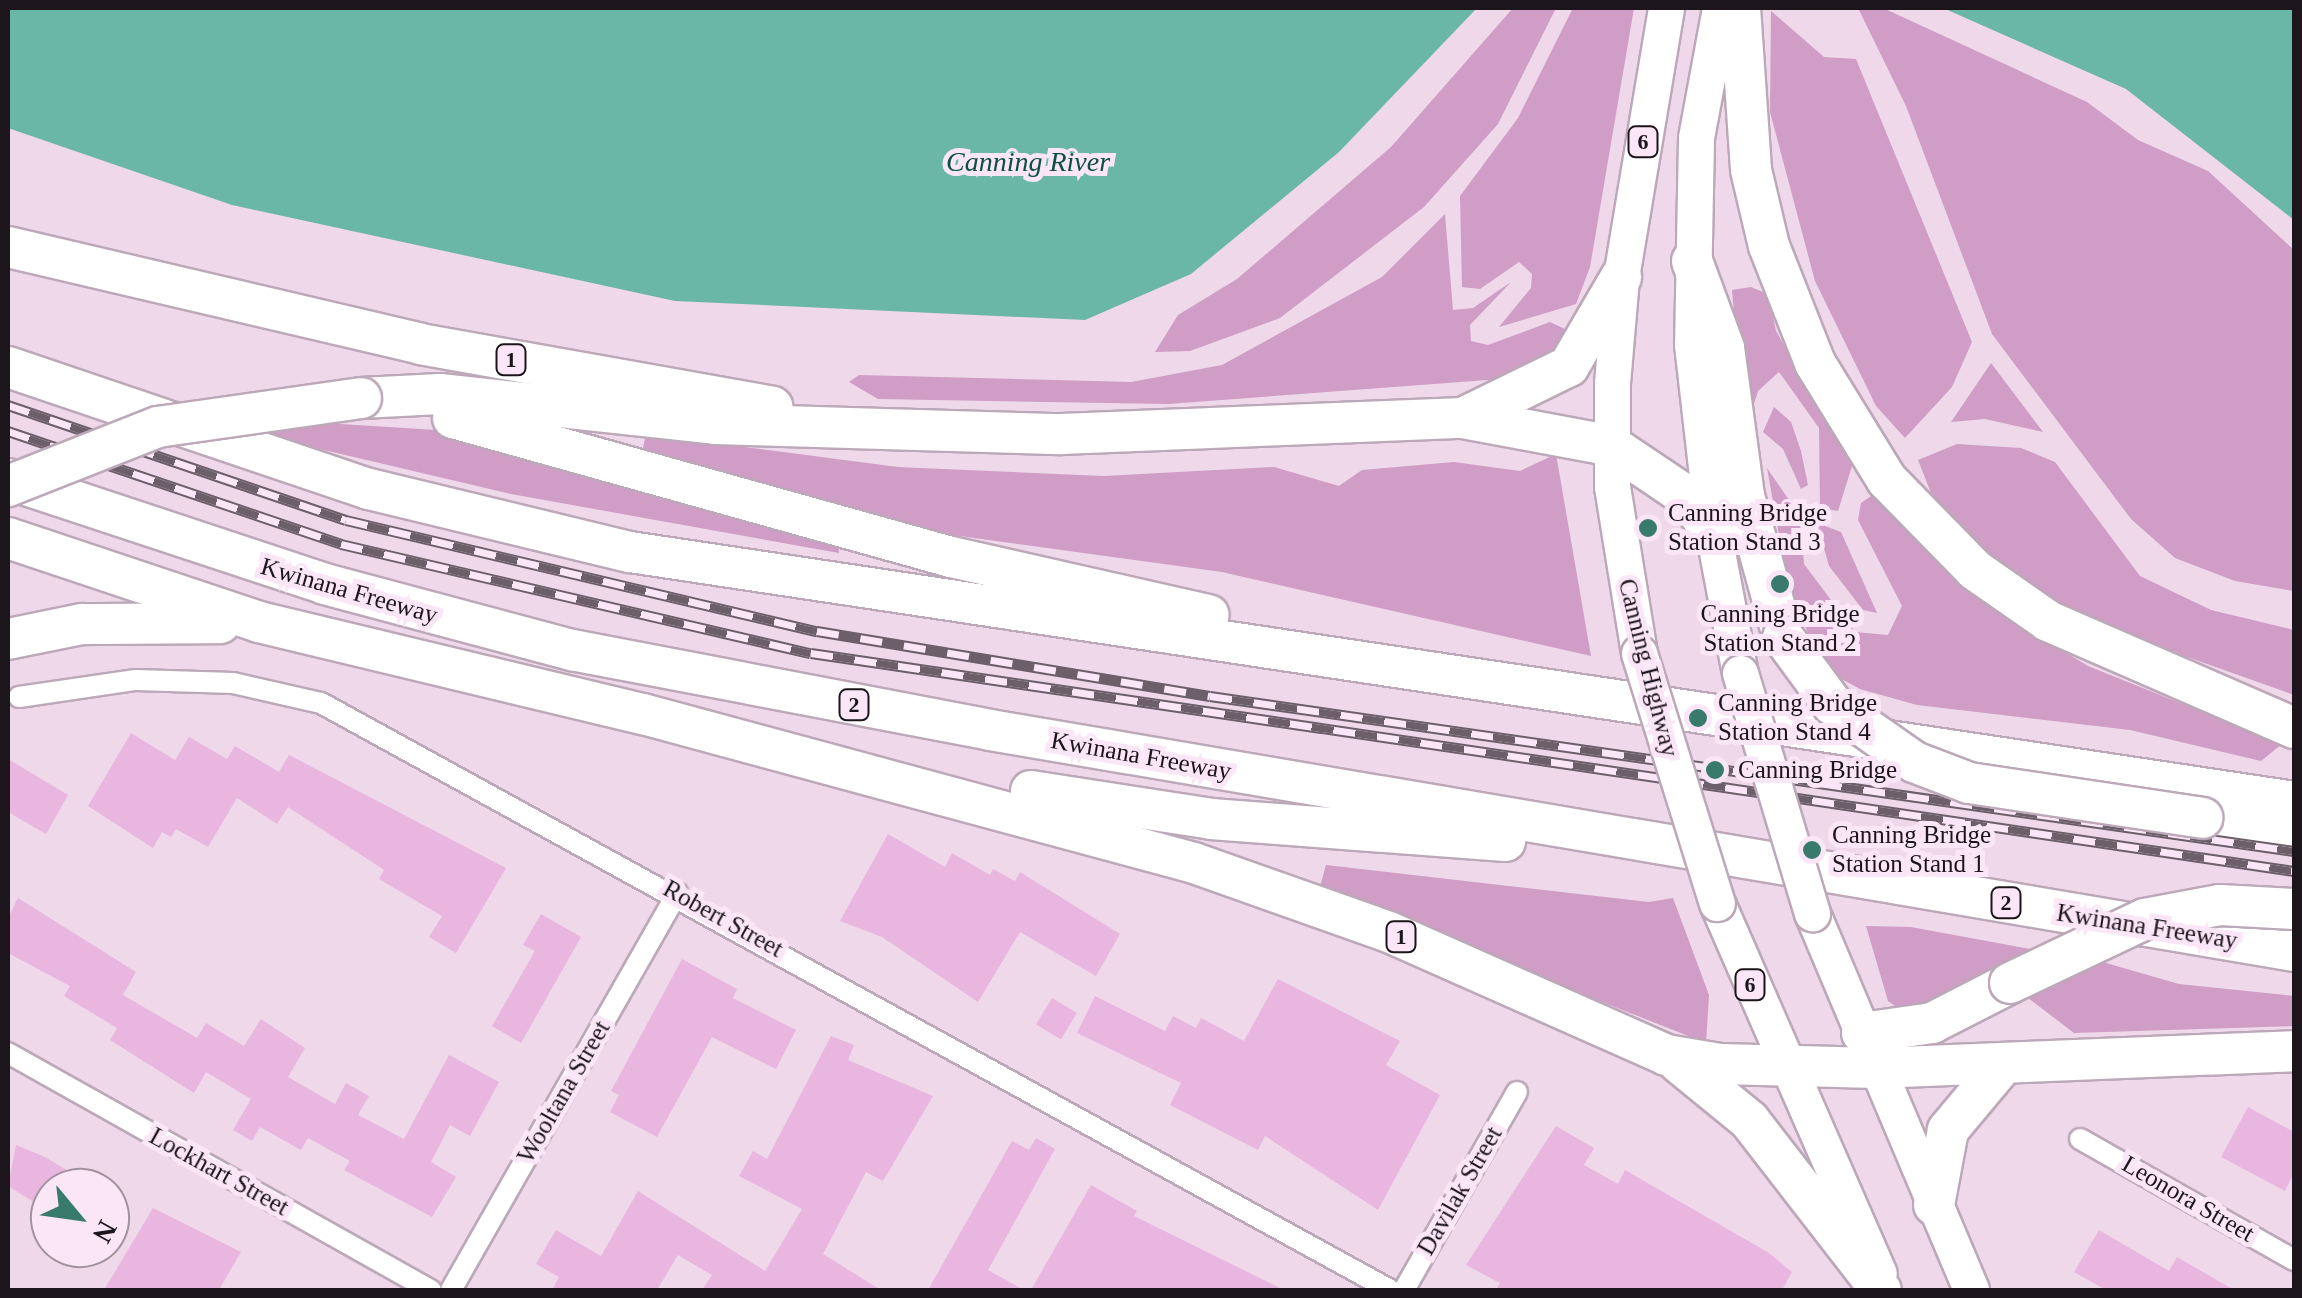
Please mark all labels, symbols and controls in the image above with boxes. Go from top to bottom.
road number: 6 [1626,125,1660,159]
water label: Canning River [946,145,1110,179]
road number: 1 [494,343,528,377]
place label: Canning Bridge Station Stand 3 [1668,499,1827,558]
marker: Canning Bridge Station Stand 3 [1637,517,1659,539]
street label: Kwinana Freeway [257,551,441,631]
marker: Canning Bridge Station Stand 2 [1769,573,1791,595]
street label: Canning Highway [1611,576,1685,760]
place label: Canning Bridge Station Stand 2 [1700,600,1860,659]
road number: 2 [836,688,872,722]
place label: Canning Bridge Station Stand 4 [1718,689,1877,748]
marker: Canning Bridge Station Stand 4 [1687,707,1709,729]
street label: Kwinana Freeway [1048,725,1234,787]
place label: Canning Bridge [1738,755,1897,785]
marker: Canning Bridge [1702,757,1728,783]
place label: Canning Bridge Station Stand 1 [1832,821,1991,880]
marker: Canning Bridge Station Stand 1 [1801,839,1823,861]
street label: Robert Street [658,874,788,964]
road number: 2 [1988,886,2024,920]
street label: Kwinana Freeway [2054,898,2240,956]
road number: 1 [1384,920,1418,954]
road number: 6 [1732,968,1768,1002]
street label: Wooltana Street [511,1015,617,1169]
street label: Lockhart Street [144,1121,294,1223]
street label: Davilak Street [1411,1121,1509,1261]
street label: Leonora Street [2116,1149,2260,1249]
north arrow [30,1168,130,1268]
text: N [86,1215,123,1248]

